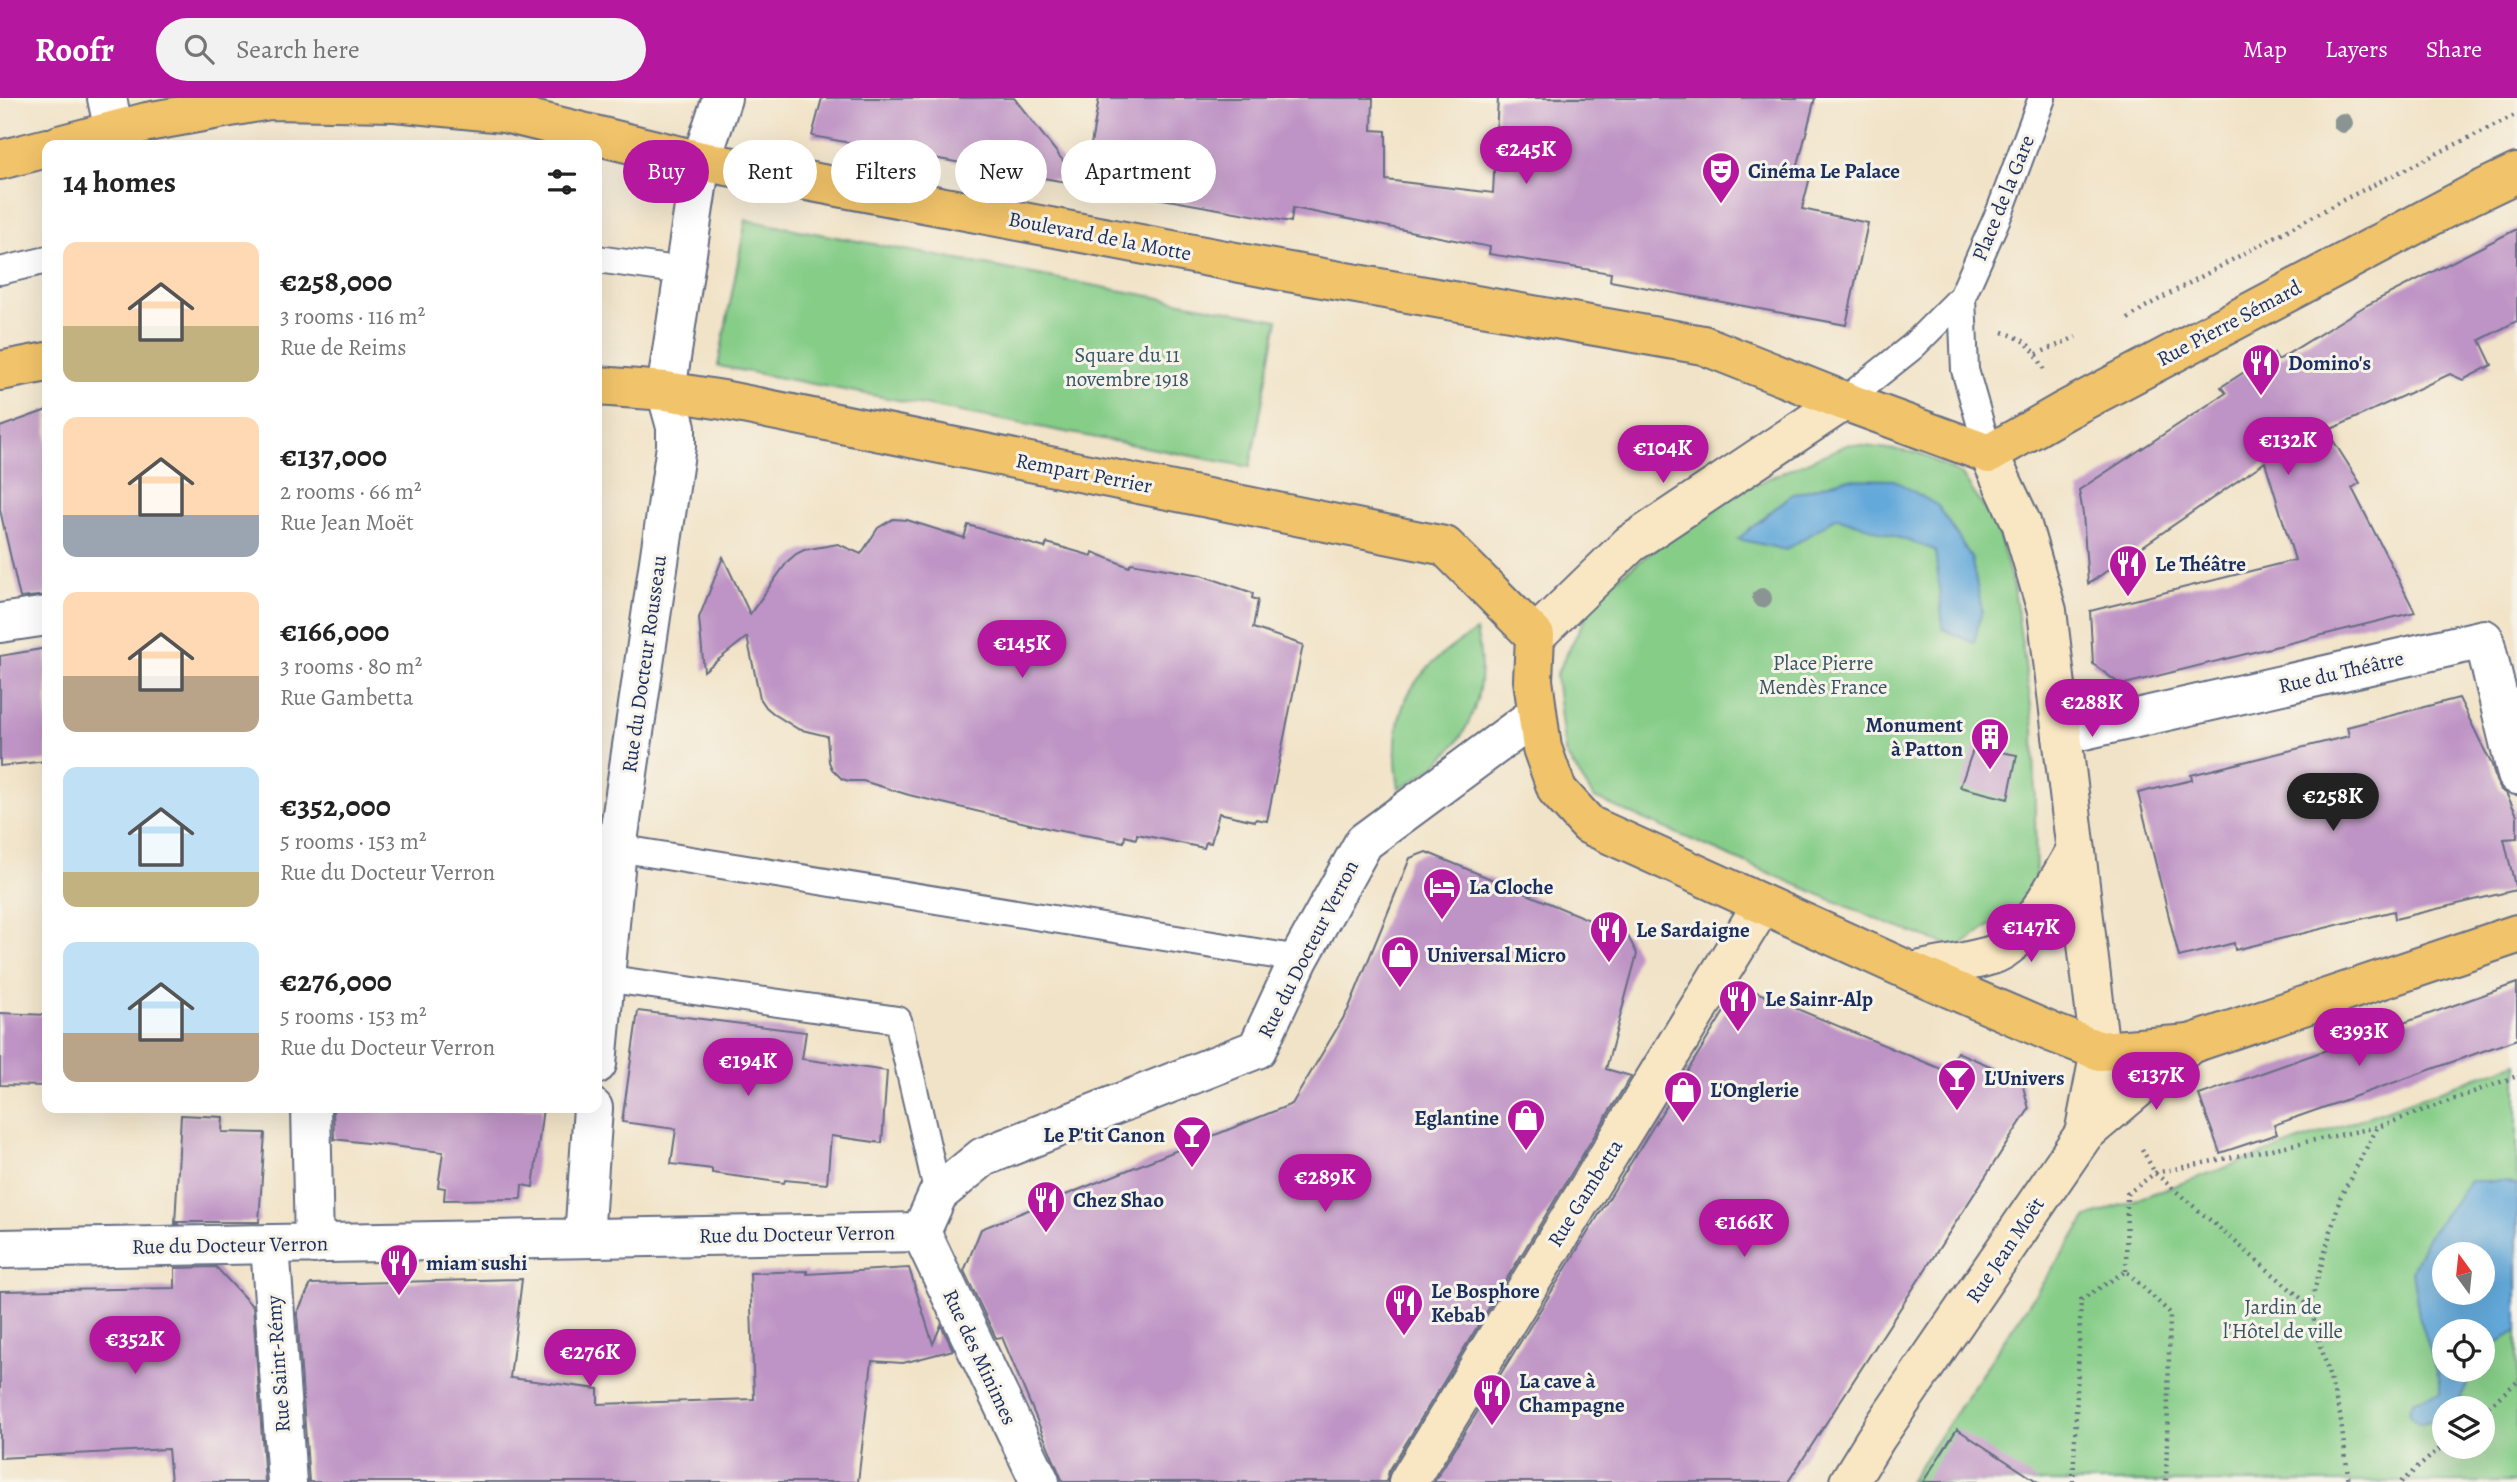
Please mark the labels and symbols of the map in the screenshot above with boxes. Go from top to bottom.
pin: €245K [1477,126,1575,186]
street label: Place de la Gare [1965,131,2041,265]
theatre icon: Cinéma Le Palace [1700,150,1742,205]
place label: Cinéma Le Palace [1748,157,1900,185]
street label: Boulevard de la Motte [1006,205,1194,267]
street label: Rue Pierre Sémard [2152,273,2307,373]
park label: Square du 11 novembre 1918 [1065,341,1189,393]
restaurant icon: Domino's [2240,342,2282,397]
place label: Domino's [2288,349,2371,377]
pin: €132K [2239,418,2337,477]
pin: €104K [1614,426,1712,485]
street label: Rempart Perrier [1013,446,1155,500]
restaurant icon: Le Théâtre [2107,543,2149,598]
place label: Le Théâtre [2155,550,2246,578]
street label: Rue du Docteur Rousseau [615,553,673,775]
pin: €145K [973,620,1071,680]
street label: Rue du Théâtre [2275,644,2407,700]
park label: Place Pierre Mendès France [1758,649,1888,701]
pin: €288K [2043,680,2141,739]
place label: Monument à Patton [1865,711,1963,763]
building icon: Monument à Patton [1969,716,2011,771]
pin: €258K [2284,774,2382,833]
street label: Rue du Docteur Verron [1251,855,1365,1043]
hotel icon: La Cloche [1421,866,1463,921]
place label: La Cloche [1469,873,1554,901]
pin: €147K [1982,904,2080,964]
restaurant icon: Le Sardaigne [1588,909,1630,964]
place label: Le Sardaigne [1636,916,1750,944]
shop icon: Universal Micro [1379,934,1421,989]
place label: Universal Micro [1427,941,1566,969]
restaurant icon: Le Sainr-Alp [1717,978,1759,1033]
place label: Le Sainr-Alp [1765,985,1873,1013]
pin: €393K [2310,1009,2408,1068]
pin: €194K [699,1038,797,1098]
pin: €137K [2107,1052,2205,1112]
bar icon: L'Univers [1936,1057,1978,1112]
place label: L'Univers [1984,1064,2065,1092]
shop icon: L'Onglerie [1662,1069,1704,1124]
place label: L'Onglerie [1710,1076,1799,1104]
shop icon: Eglantine [1505,1097,1547,1152]
place label: Eglantine [1414,1104,1499,1132]
bar icon: Le P'tit Canon [1171,1114,1213,1169]
place label: Le P'tit Canon [1043,1121,1165,1149]
street label: Rue Gambetta [1541,1134,1629,1252]
pin: €289K [1276,1154,1374,1214]
restaurant icon: Chez Shao [1025,1179,1067,1234]
place label: Chez Shao [1073,1186,1164,1214]
street label: Rue Jean Moët [1959,1191,2051,1308]
pin: €166K [1695,1200,1793,1259]
street label: Rue du Docteur Verron [699,1218,895,1250]
street label: Rue du Docteur Verron [132,1229,328,1261]
restaurant icon: miam sushi [378,1242,420,1297]
north arrow [2432,1242,2496,1306]
place label: miam sushi [426,1249,527,1277]
place label: Le Bosphore Kebab [1431,1277,1540,1329]
restaurant icon: Le Bosphore Kebab [1383,1282,1425,1337]
street label: Rue des Minimes [936,1285,1024,1429]
park label: Jardin de l'Hôtel de ville [2223,1293,2343,1345]
street label: Rue Saint-Rémy [259,1294,297,1434]
pin: €352K [86,1316,184,1376]
pin: €276K [541,1330,639,1389]
place label: La cave à Champagne [1519,1367,1625,1419]
restaurant icon: La cave à Champagne [1471,1372,1513,1427]

